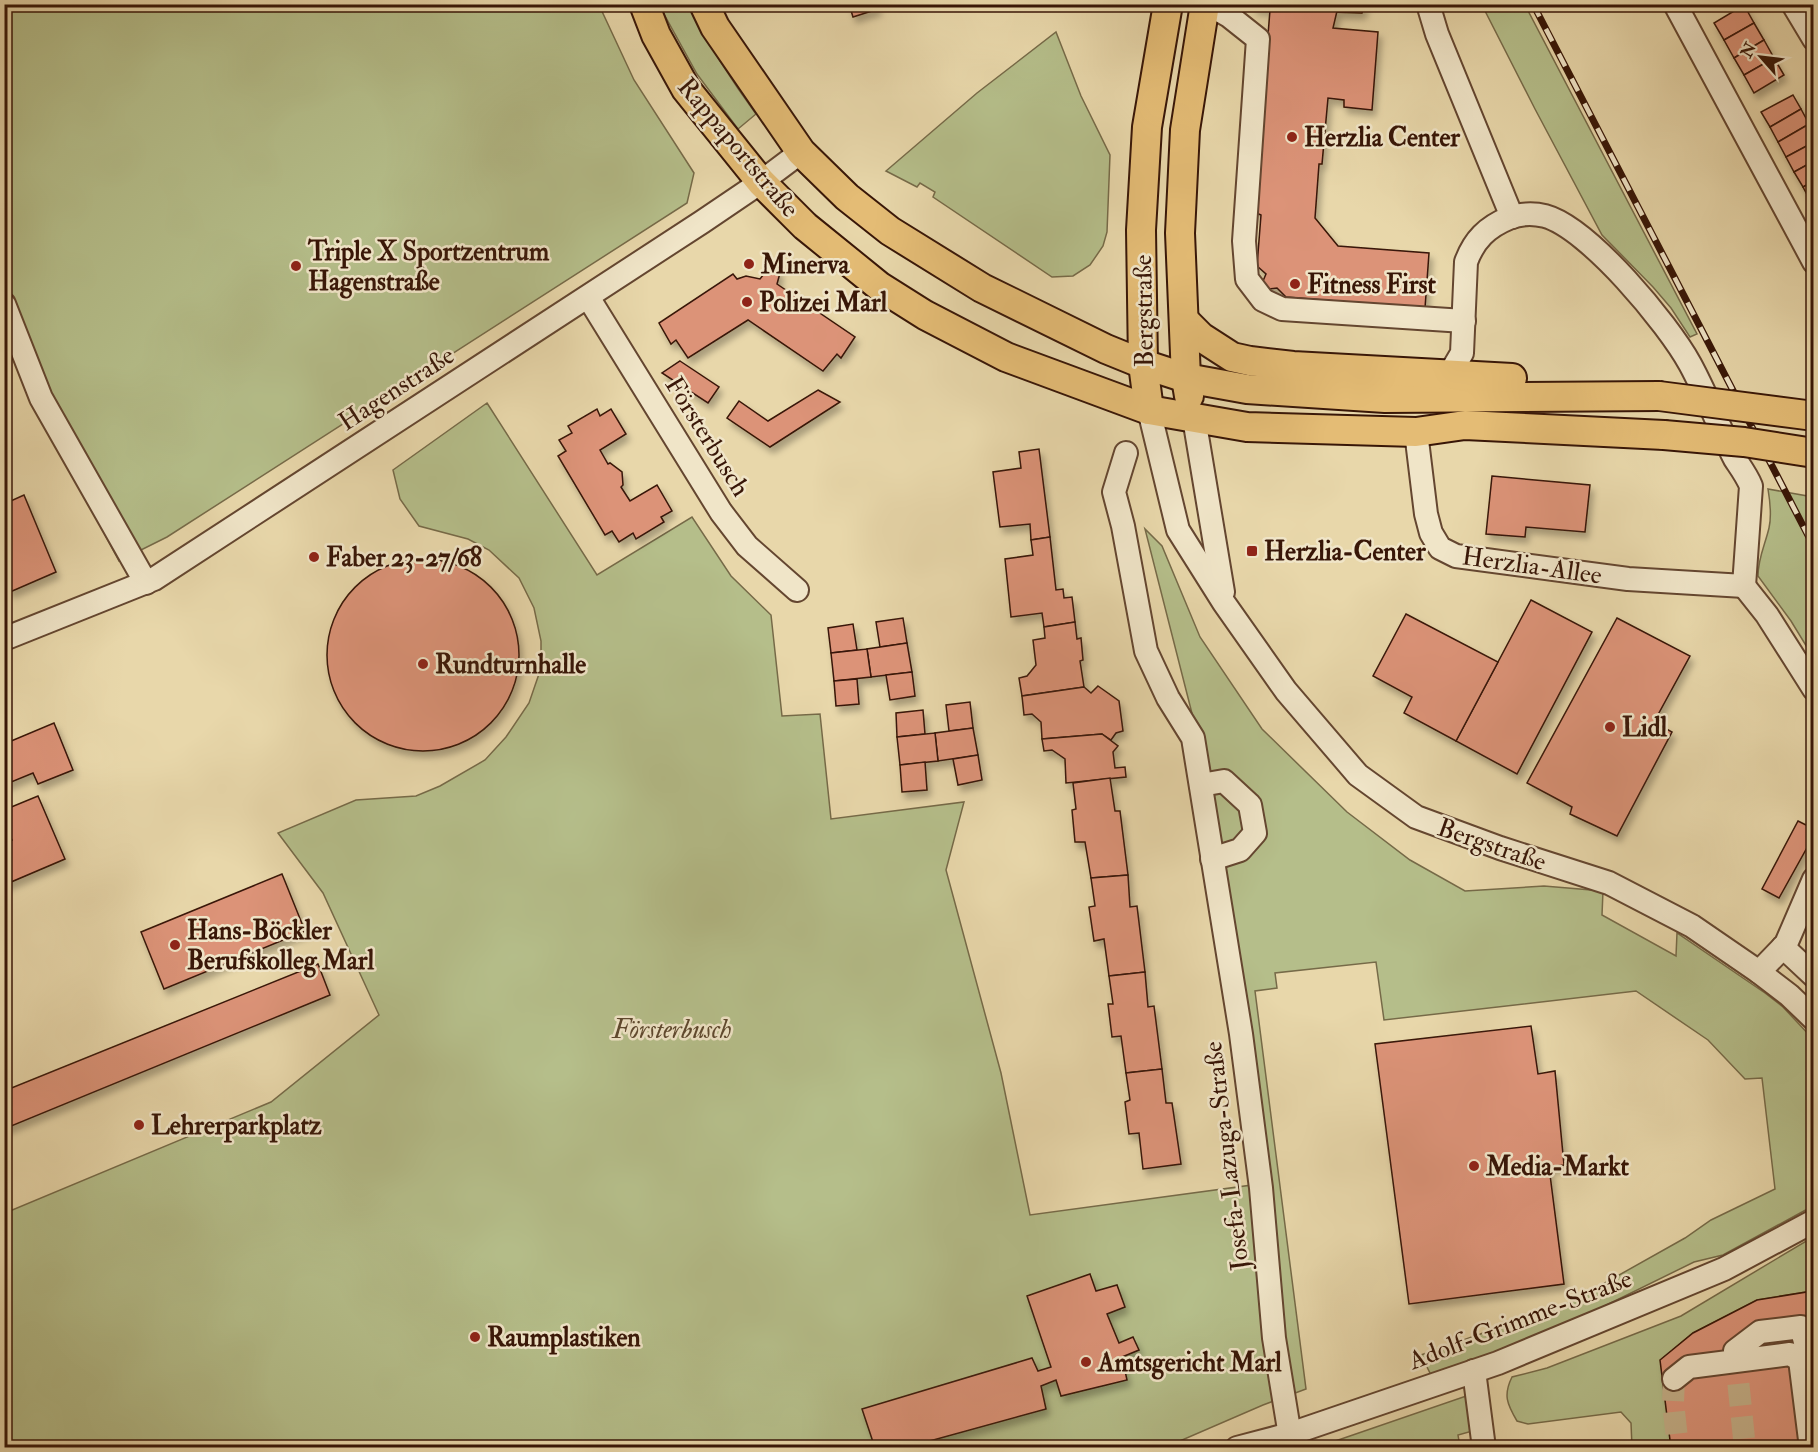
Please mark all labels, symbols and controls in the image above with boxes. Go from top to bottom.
north arrow [1731,27,1791,87]
text: N [1736,39,1761,62]
street label: Rappaportstraße [670,71,806,225]
place label: Herzlia Center [1304,122,1460,154]
marker: Herzlia Center [1285,130,1299,144]
place label: Triple X Sportzentrum Hagenstraße [307,236,550,299]
place label: Minerva [760,249,850,281]
street label: Bergstraße [1127,254,1161,368]
marker: Minerva [742,257,756,271]
marker: Triple X Sportzentrum Hagenstraße [289,259,303,273]
place label: Fitness First [1307,269,1436,301]
marker: Fitness First [1288,277,1302,291]
place label: Polizei Marl [759,287,888,319]
marker: Polizei Marl [740,295,754,309]
street label: Hagenstraße [333,339,461,438]
street label: Försterbusch [658,371,757,503]
place label: Herzlia-Center [1264,536,1426,568]
street label: Herzlia-Allee [1460,540,1604,592]
place label: Faber 23-27/68 [326,542,482,574]
marker: Herzlia-Center [1245,544,1259,558]
marker: Faber 23-27/68 [307,550,321,564]
place label: Rundturnhalle [435,649,586,681]
marker: Rundturnhalle [416,657,430,671]
place label: Lidl [1622,712,1667,744]
marker: Lidl [1603,720,1617,734]
street label: Bergstraße [1433,811,1550,878]
place label: Hans-Böckler Berufskolleg Marl [187,915,374,978]
marker: Hans-Böckler Berufskolleg Marl [168,938,182,952]
park label: Försterbusch [610,1014,732,1046]
street label: Josefa-Lazuga-Straße [1197,1039,1257,1273]
place label: Lehrerparkplatz [151,1110,322,1143]
marker: Lehrerparkplatz [132,1118,146,1132]
place label: Media-Markt [1485,1151,1629,1183]
marker: Media-Markt [1467,1159,1481,1173]
street label: Adolf-Grimme-Straße [1403,1263,1637,1378]
place label: Raumplastiken [487,1322,641,1355]
marker: Raumplastiken [468,1330,482,1344]
place label: Amtsgericht Marl [1097,1347,1282,1380]
marker: Amtsgericht Marl [1079,1355,1093,1369]

